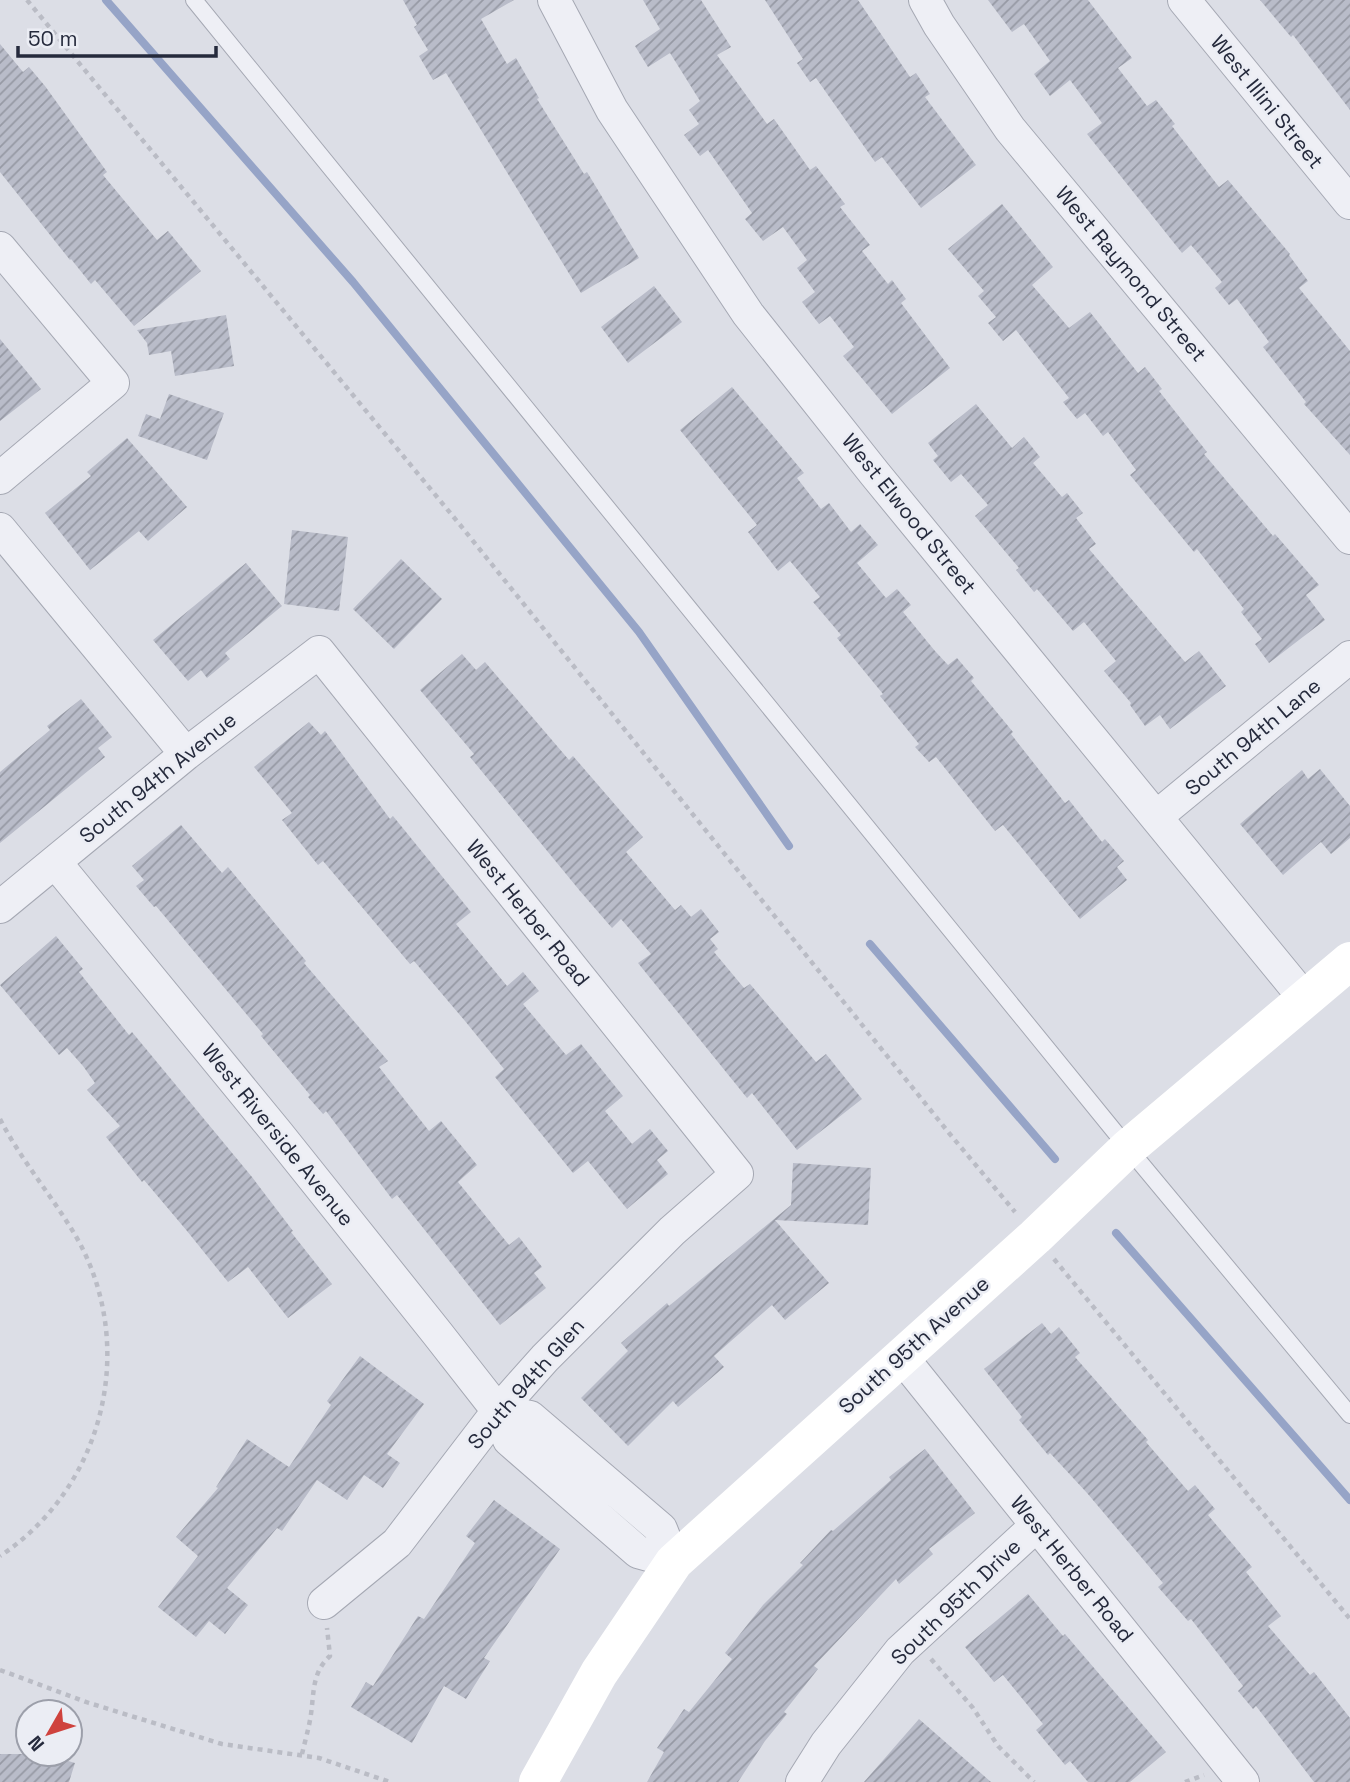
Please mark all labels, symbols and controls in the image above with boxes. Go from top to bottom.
scale bar [18,14,215,58]
text: 50 m [28,25,78,52]
street label: West Illini Street [1205,29,1330,174]
street label: West Raymond Street [1050,180,1213,367]
street label: West Elwood Street [836,428,983,600]
street label: South 94th Lane [1179,672,1326,801]
street label: South 94th Avenue [74,706,242,849]
street label: West Herber Road [461,834,596,992]
street label: West Riverside Avenue [196,1038,360,1231]
street label: South 95th Avenue [833,1270,995,1420]
street label: South 94th Glen [461,1313,590,1455]
street label: West Herber Road [1005,1490,1140,1648]
street label: South 95th Drive [885,1533,1026,1671]
north arrow [14,1698,84,1768]
text: N [22,1731,50,1756]

